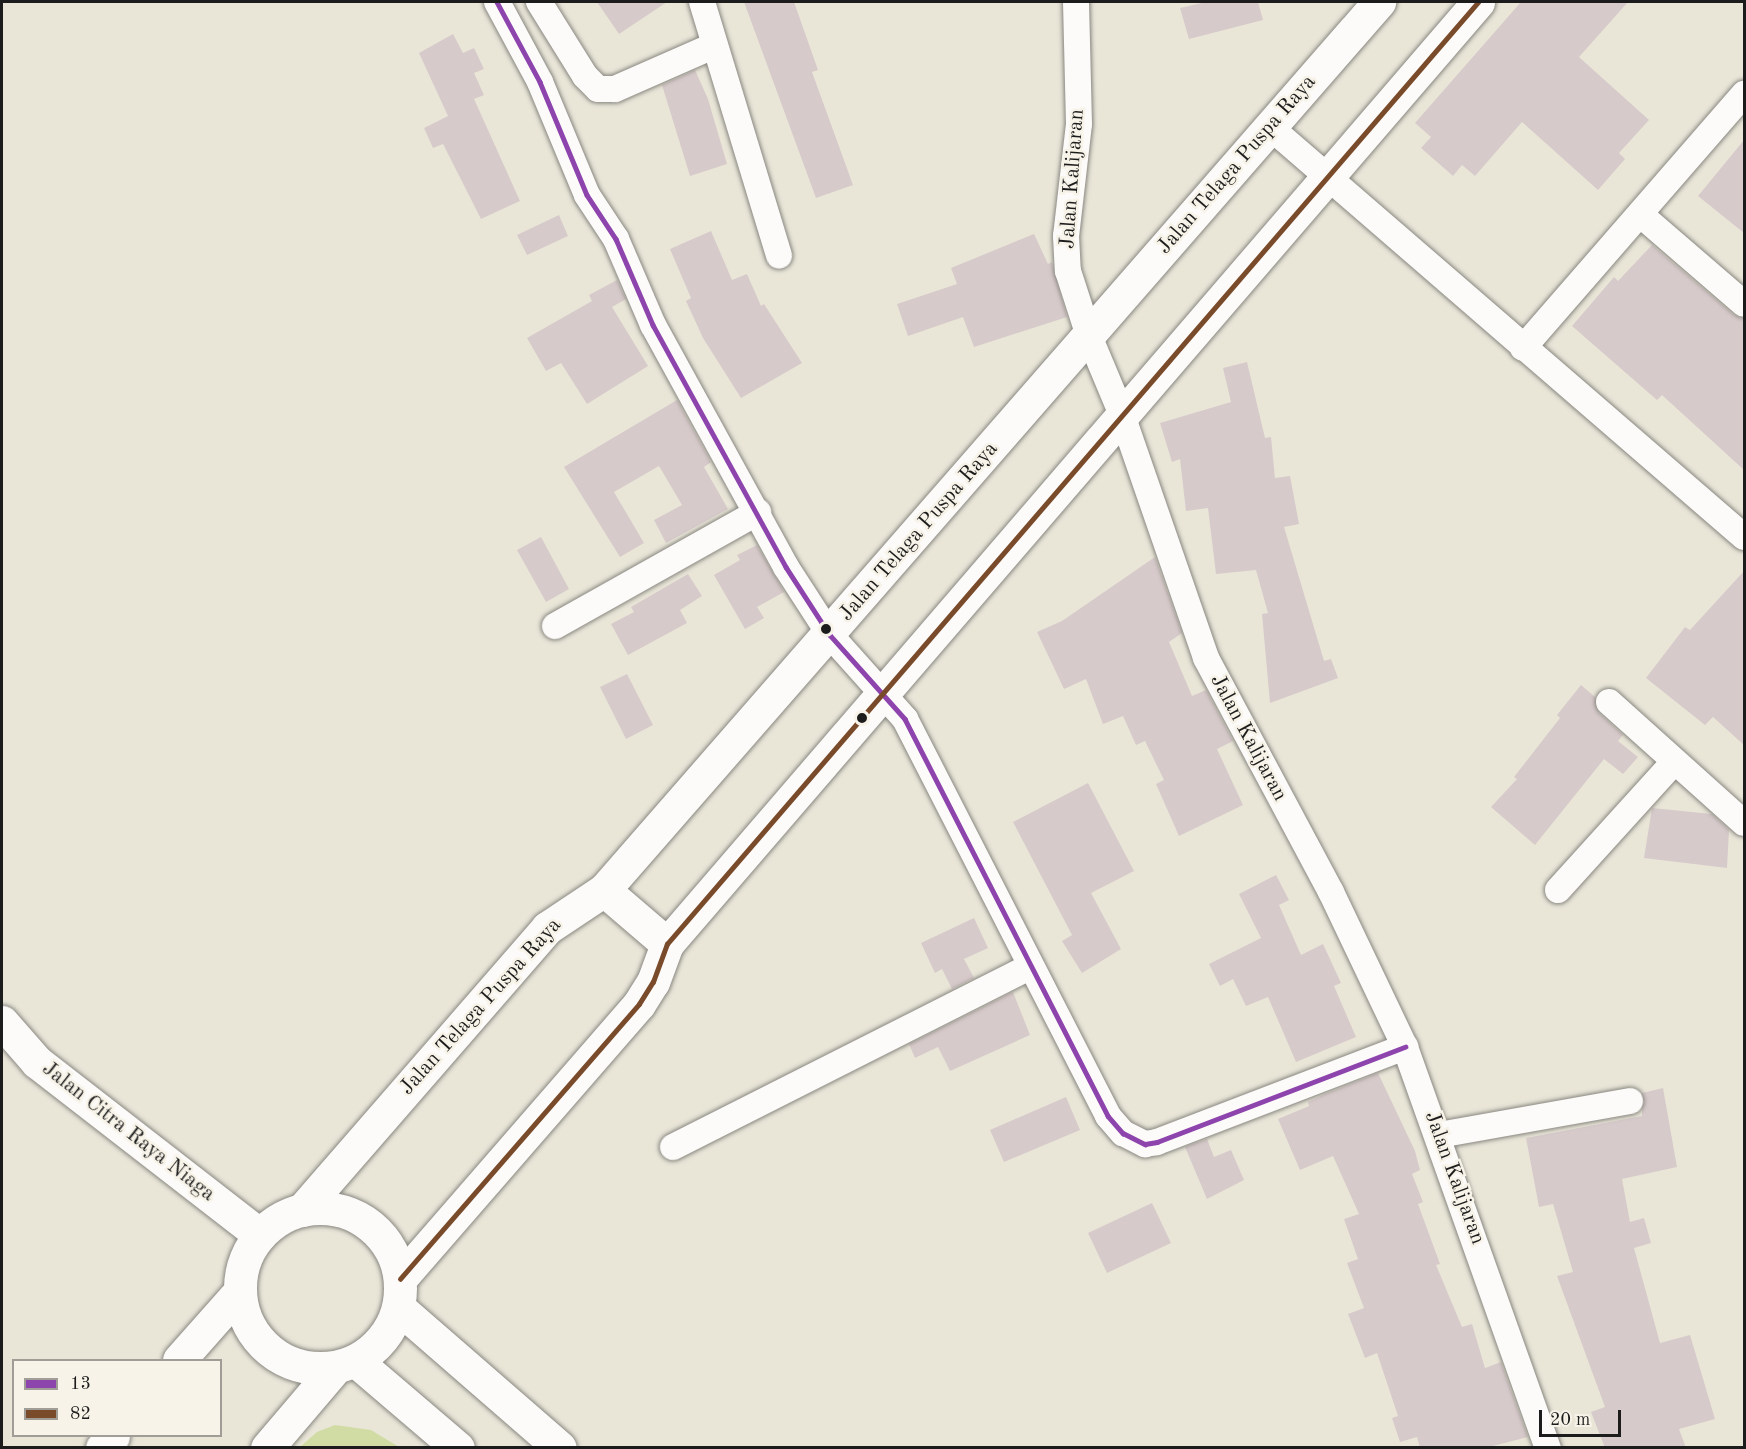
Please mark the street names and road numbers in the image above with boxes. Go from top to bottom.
street label: Jalan Telaga Puspa Raya [1152,70,1322,260]
street label: Jalan Kalijaran [1056,108,1090,250]
street label: Jalan Telaga Puspa Raya [834,437,1004,627]
street label: Jalan Kalijaran [1204,670,1292,806]
street label: Jalan Telaga Puspa Raya [395,913,567,1101]
street label: Jalan Citra Raya Niaga [36,1057,220,1207]
street label: Jalan Kalijaran [1418,1108,1490,1248]

